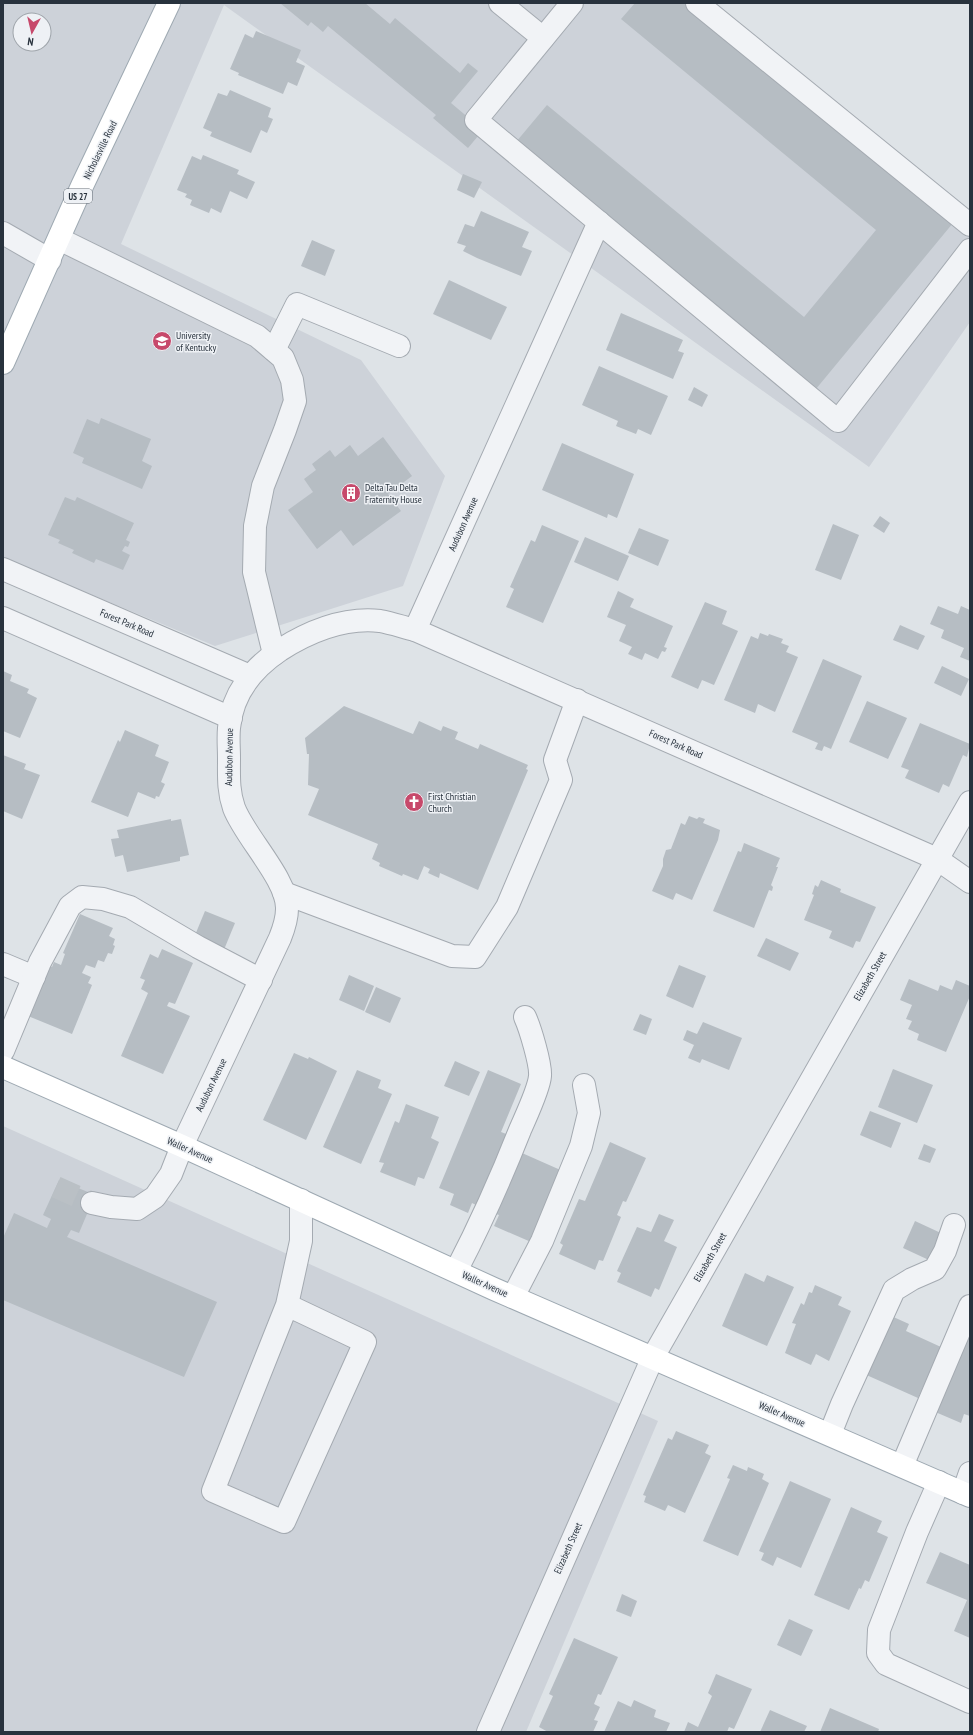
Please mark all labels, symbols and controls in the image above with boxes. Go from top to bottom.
north arrow [12,12,52,52]
text: N [27,35,35,49]
street label: Nicholasville Road [80,119,120,181]
road number: US 27 [64,189,92,203]
place label: University of Kentucky [176,329,216,354]
school or university icon: University of Kentucky [151,330,173,352]
place label: Delta Tau Delta Fraternity House [365,481,422,506]
building icon: Delta Tau Delta Fraternity House [340,482,362,504]
street label: Audubon Avenue [445,495,481,553]
street label: Forest Park Road [98,606,156,640]
street label: Forest Park Road [647,726,705,762]
street label: Audubon Avenue [222,728,236,786]
place label: First Christian Church [428,790,476,815]
church icon: First Christian Church [403,791,425,813]
street label: Elizabeth Street [851,949,889,1003]
street label: Audubon Avenue [192,1056,230,1114]
street label: Waller Avenue [165,1134,215,1166]
street label: Elizabeth Street [691,1230,729,1284]
street label: Waller Avenue [460,1268,510,1300]
street label: Waller Avenue [757,1398,807,1430]
street label: Elizabeth Street [551,1520,585,1576]

